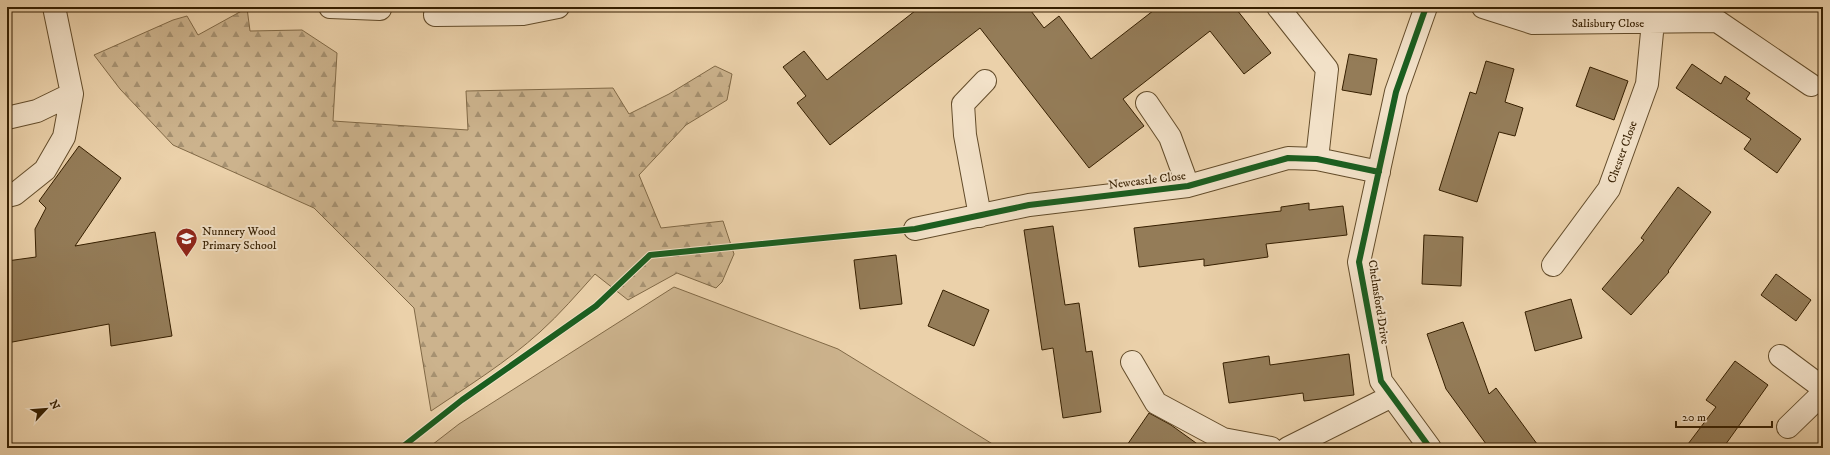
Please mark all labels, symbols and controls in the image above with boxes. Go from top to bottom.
street label: Salisbury Close [1572,16,1644,31]
street label: Chester Close [1604,119,1641,185]
street label: Newcastle Close [1108,168,1187,193]
place label: Nunnery Wood Primary School [202,224,277,253]
school or university icon: Nunnery Wood Primary School [173,225,199,258]
street label: Chelmsford Drive [1364,259,1393,345]
north arrow [26,389,66,429]
text: N [46,398,62,412]
scale bar [1676,403,1772,429]
text: 20 m [1682,410,1706,425]

